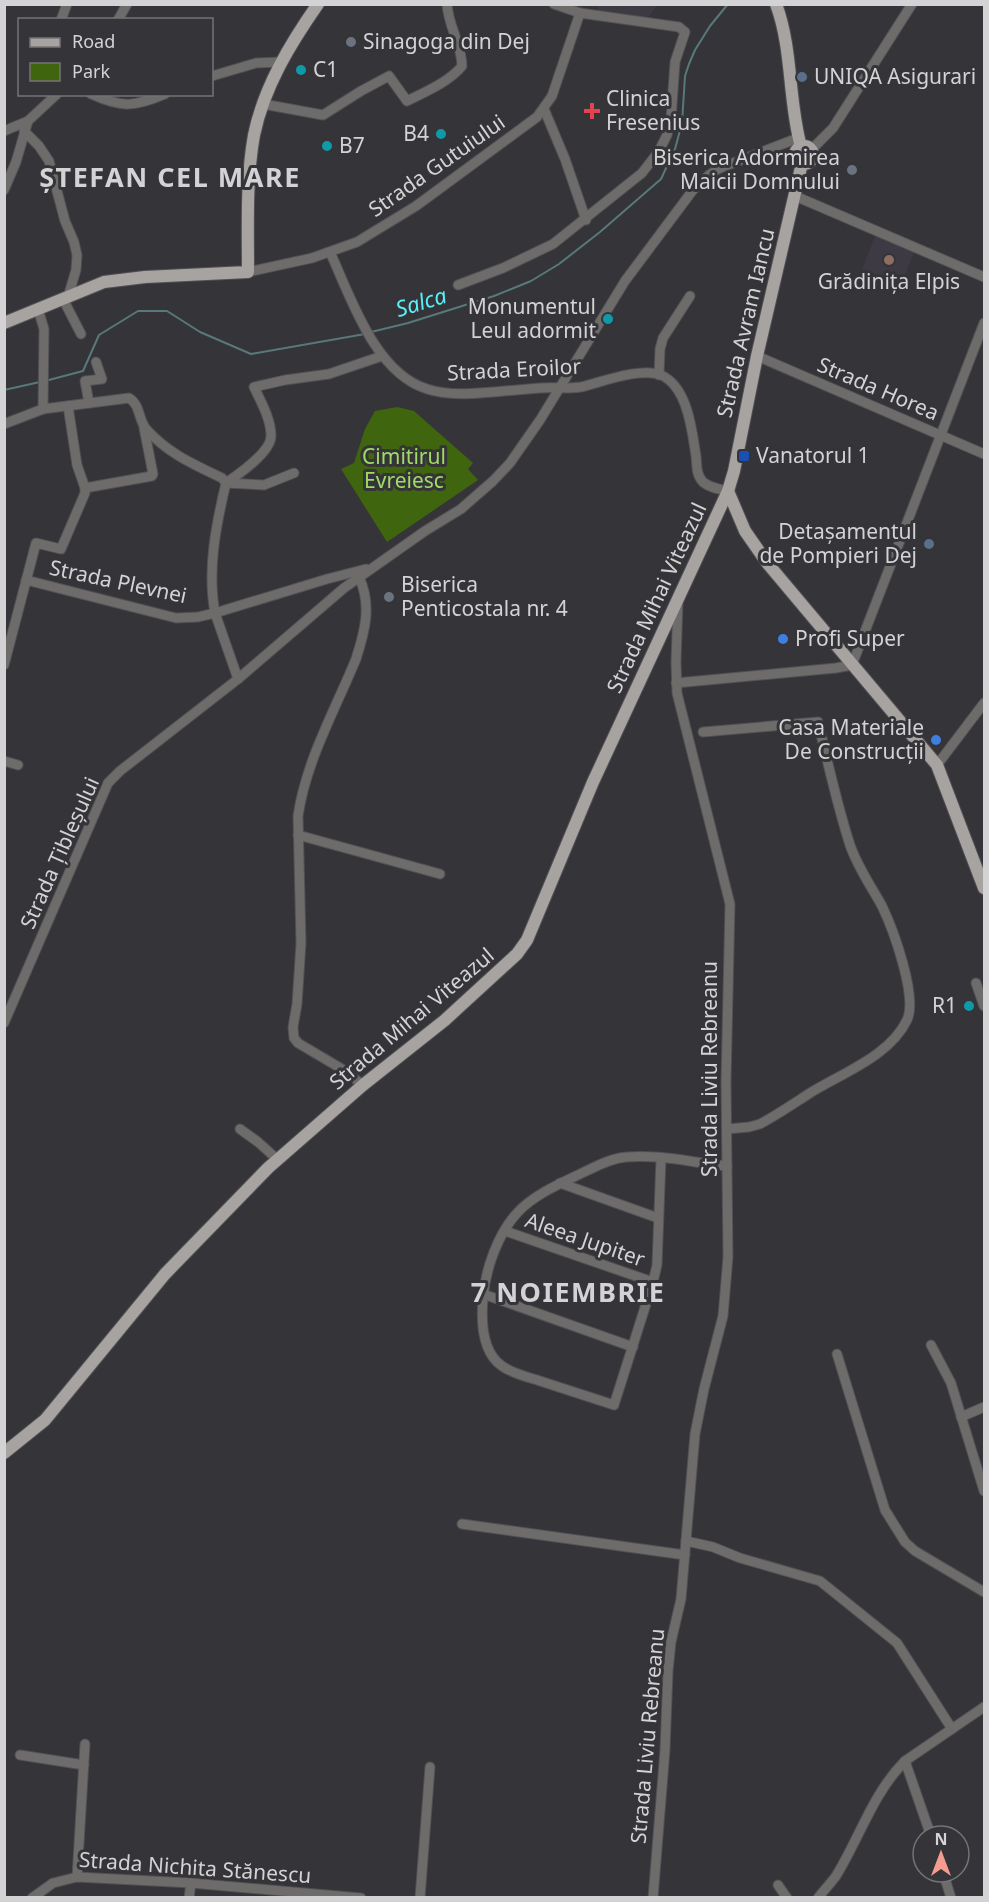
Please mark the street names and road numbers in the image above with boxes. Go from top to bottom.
street label: Strada Gutuiului [363,108,510,223]
street label: Strada Avram Iancu [710,225,780,420]
street label: Strada Horea [813,350,943,426]
street label: Strada Eroilor [446,351,582,386]
street label: Strada Mihai Viteazul [600,498,713,697]
street label: Strada Plevnei [47,553,189,609]
street label: Strada Țibleșului [13,772,105,933]
street label: Strada Mihai Viteazul [323,941,500,1095]
street label: Strada Liviu Rebreanu [695,961,723,1177]
street label: Aleea Jupiter [522,1205,649,1273]
street label: Strada Liviu Rebreanu [624,1627,670,1845]
street label: Strada Nichita Stănescu [78,1845,312,1889]

